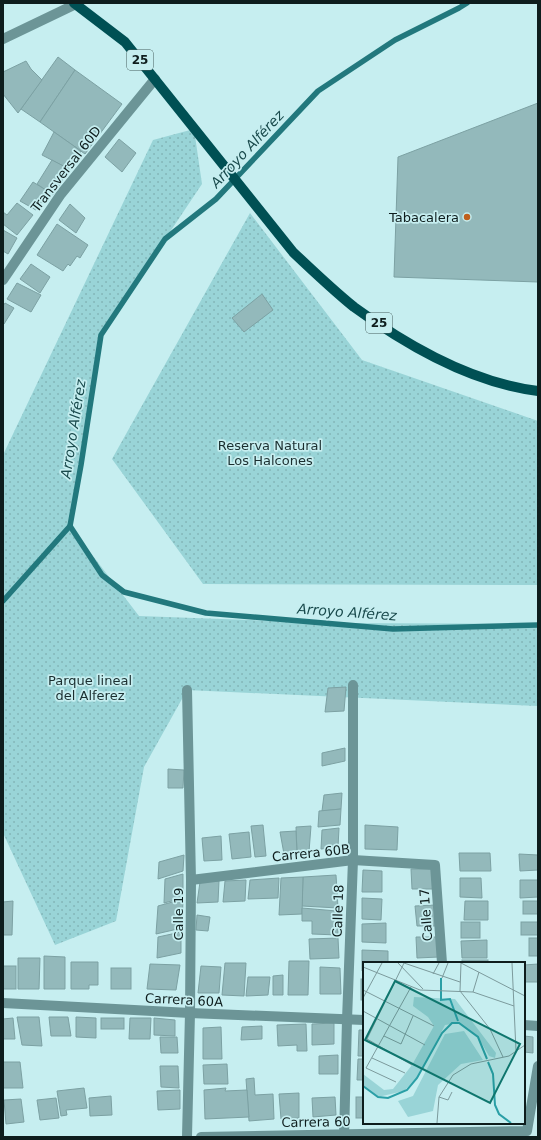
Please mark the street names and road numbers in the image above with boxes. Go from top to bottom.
road number: 25 [127,50,153,70]
street label: Transversal 60D [27,123,104,216]
road number: 25 [366,313,392,333]
street label: Carrera 60B [271,841,351,865]
street label: Calle 18 [330,884,346,938]
street label: Calle 19 [171,888,186,940]
street label: Calle 17 [417,888,435,942]
street label: Carrera 60A [145,990,223,1010]
street label: Carrera 60 [281,1114,351,1130]

